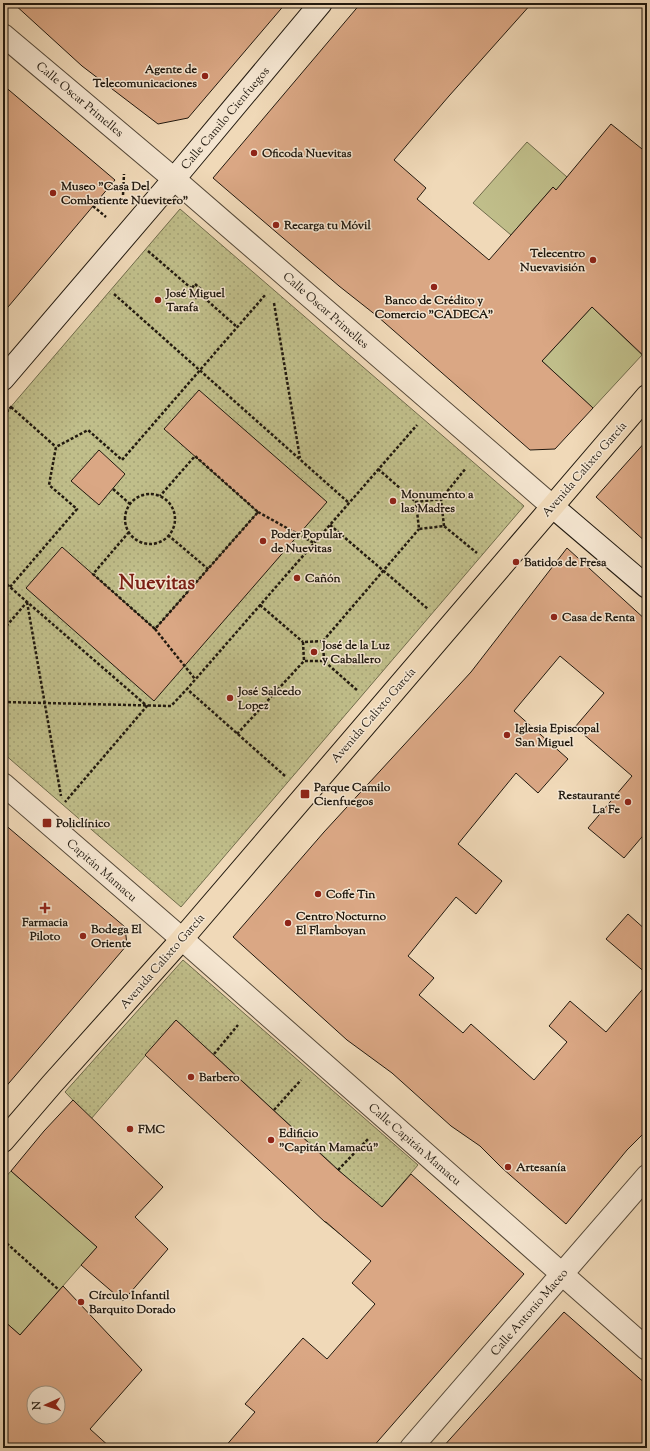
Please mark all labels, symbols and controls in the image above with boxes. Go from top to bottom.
street label: Calle Oscar Primelles [32,58,127,142]
place label: Agente de Telecomunicaciones [92,61,197,93]
street label: Calle Camilo Cienfuegos [177,63,275,174]
marker: Agente de Telecomunicaciones [200,71,210,81]
place label: Oficoda Nuevitas [262,145,352,163]
marker: Oficoda Nuevitas [249,148,259,158]
place label: Museo "Casa Del Combatiente Nuevitero" [60,178,188,210]
marker: Museo "Casa Del Combatiente Nuevitero" [48,188,58,198]
place label: Recarga tu Móvil [283,217,371,235]
marker: Recarga tu Móvil [271,220,281,230]
place label: Telecentro Nuevavisión [519,245,586,277]
marker: Telecentro Nuevavisión [588,255,598,265]
street label: Calle Oscar Primelles [278,268,373,354]
marker: Banco de Crédito y Comercio "CADECA" [429,282,439,292]
place label: José Miguel Tarafa [165,285,226,317]
place label: Banco de Crédito y Comercio "CADECA" [375,292,493,324]
marker: José Miguel Tarafa [153,295,163,305]
street label: Avenida Calixto García [538,418,632,521]
place label: Monumento a las Madres [400,486,474,518]
marker: Monumento a las Madres [388,496,398,506]
place label: Poder Popular de Nuevitas [270,526,343,558]
marker: Poder Popular de Nuevitas [258,536,268,546]
place label: Batidos de Fresa [523,554,607,572]
marker: Batidos de Fresa [511,557,521,567]
district label: Nuevitas [119,570,195,599]
place label: Cañón [305,570,342,588]
marker: Cañón [292,573,302,583]
place label: Casa de Renta [562,609,636,627]
marker: Casa de Renta [549,612,559,622]
place label: José de la Luz y Caballero [321,637,390,669]
marker: José de la Luz y Caballero [309,647,319,657]
street label: Avenida Calixto García [327,664,421,767]
place label: José Salcedo Lopez [237,683,301,715]
marker: José Salcedo Lopez [225,693,235,703]
place label: Iglesia Episcopal San Miguel [514,720,600,752]
marker: Iglesia Episcopal San Miguel [502,730,512,740]
place label: Parque Camilo Cienfuegos [313,779,391,811]
place label: Restaurante La Fe [557,787,620,819]
marker: Parque Camilo Cienfuegos [299,788,311,800]
marker: Restaurante La Fe [623,797,633,807]
place label: Policlínico [55,815,110,833]
marker: Policlínico [41,817,53,829]
street label: Capitán Mamacu [62,835,141,907]
place label: Coffe Tin [326,886,376,904]
marker: Coffe Tin [313,889,323,899]
marker: Farmacia Piloto [40,903,50,913]
place label: Centro Nocturno El Flamboyan [295,908,386,940]
street label: Avenida Calixto García [116,910,210,1013]
place label: Farmacia Piloto [21,914,68,946]
marker: Centro Nocturno El Flamboyan [283,918,293,928]
place label: Bodega El Oriente [90,921,143,953]
marker: Bodega El Oriente [78,931,88,941]
place label: Barbero [198,1069,240,1087]
marker: Barbero [186,1072,196,1082]
street label: Calle Capitán Mamacu [364,1099,465,1190]
place label: FMC [137,1121,165,1139]
marker: FMC [125,1124,135,1134]
place label: Edificio "Capitán Mamacú" [278,1125,378,1157]
marker: Edificio "Capitán Mamacú" [266,1135,276,1145]
place label: Artesanía [515,1159,566,1177]
marker: Artesanía [503,1162,513,1172]
street label: Calle Antonio Maceo [487,1265,573,1360]
place label: Círculo Infantil Barquito Dorado [88,1287,176,1319]
marker: Círculo Infantil Barquito Dorado [76,1297,86,1307]
north arrow [26,1385,66,1425]
text: N [29,1400,45,1411]

